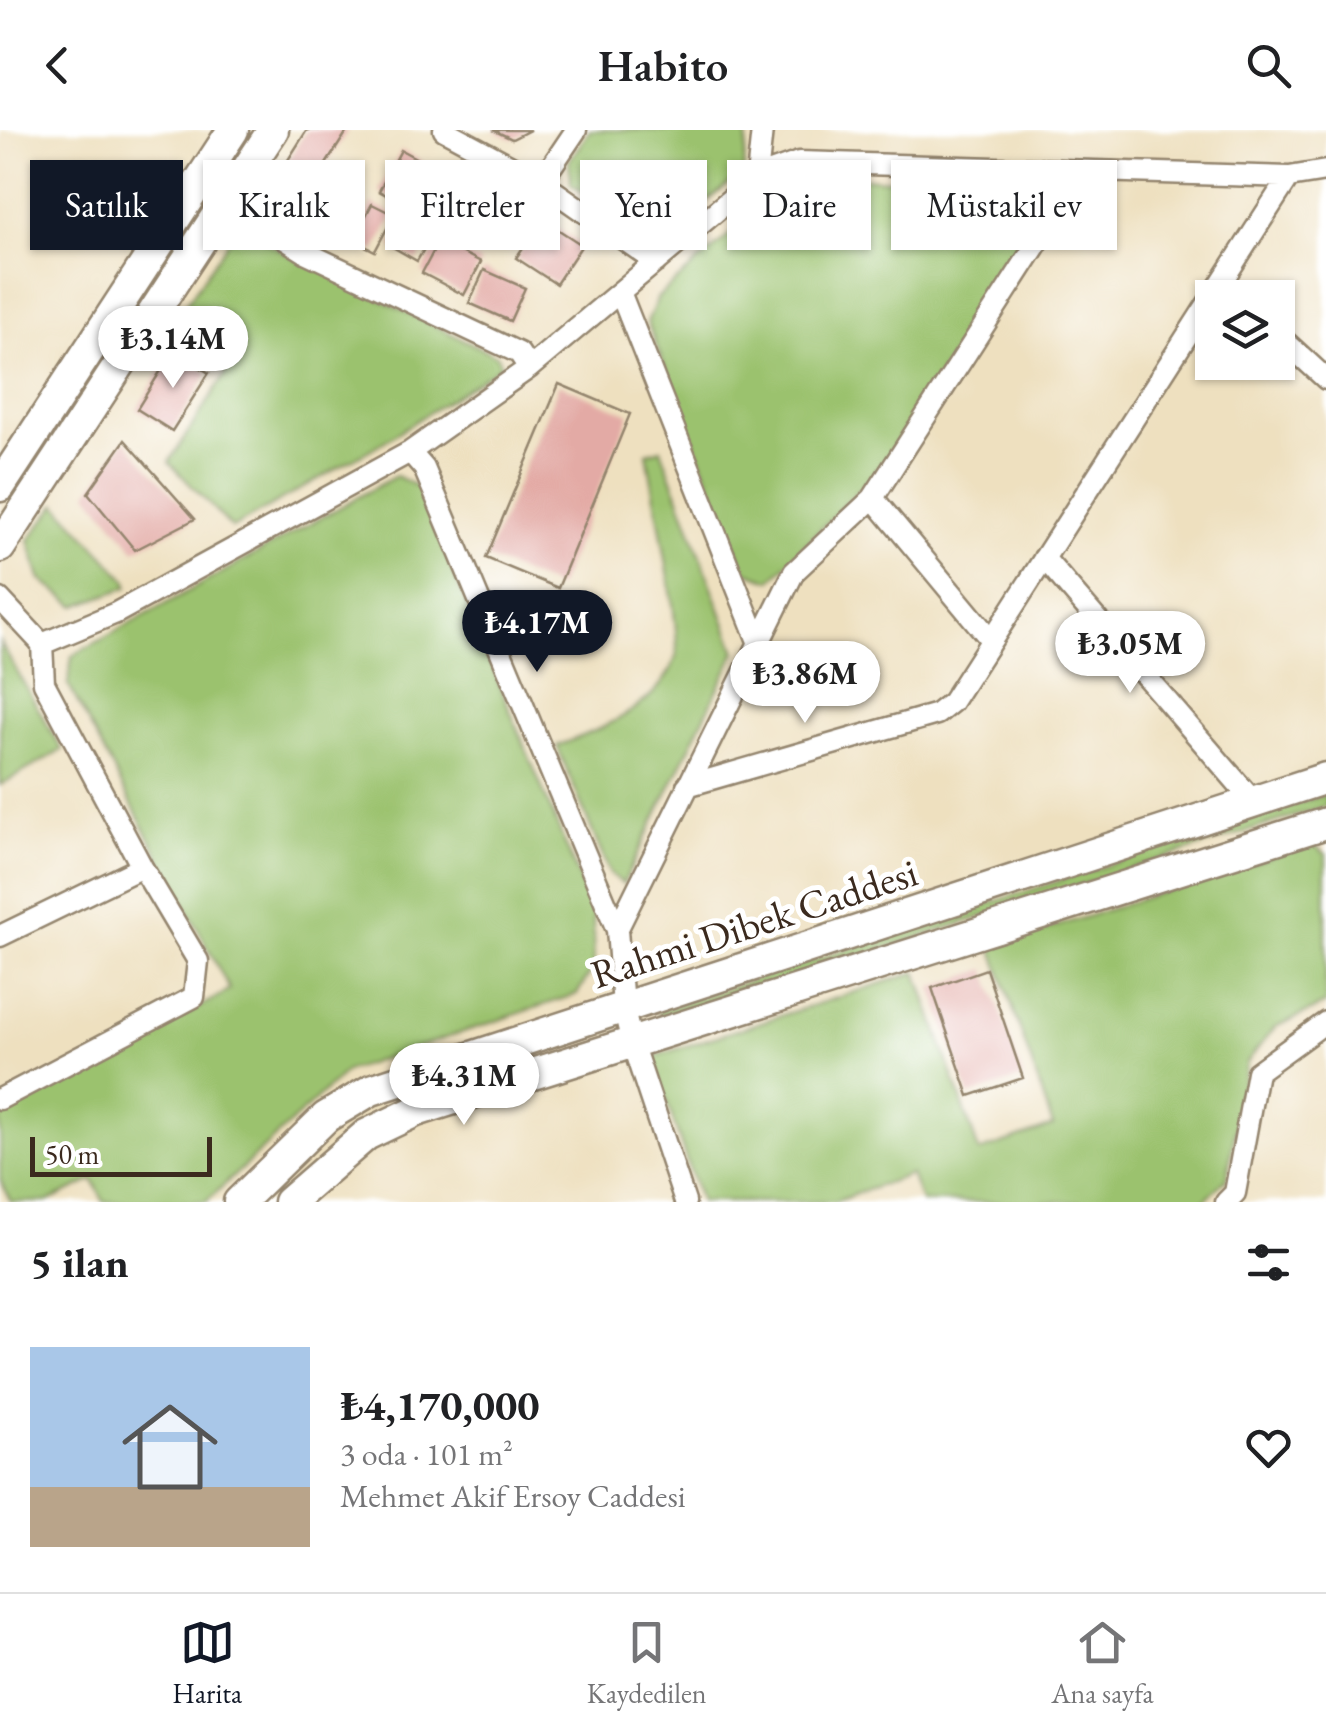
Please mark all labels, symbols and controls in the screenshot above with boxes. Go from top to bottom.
text: Habito [598,36,728,94]
icon: back [30,38,85,93]
icon: search [1241,38,1296,93]
chip: Satılık [30,160,183,250]
chip: Kiralık [203,160,365,250]
chip: Filtreler [385,160,560,250]
chip: Yeni [580,160,707,250]
chip: Daire [727,160,871,250]
chip: Müstakil ev [891,160,1117,250]
map controls [1195,280,1295,380]
button: layers [1195,280,1295,380]
pin: ₺3.14M [92,306,254,391]
text: ₺3.14M [120,317,226,359]
pin: ₺4.17M [456,590,618,675]
text: ₺4.17M [484,601,590,643]
pin: ₺3.05M [1049,611,1211,696]
text: ₺3.05M [1077,622,1183,664]
pin: ₺3.86M [724,641,886,726]
text: ₺3.86M [752,652,858,694]
street label: Rahmi Dibek Caddesi [584,846,924,1000]
pin: ₺4.31M [383,1043,545,1128]
text: ₺4.31M [411,1054,517,1096]
scale bar [30,1132,212,1176]
text: 50 m [45,1136,99,1172]
text: 5 ilan [30,1235,129,1290]
icon: filters [1241,1235,1296,1290]
text: ₺4,170,000 [340,1378,539,1433]
icon: home [110,1387,230,1507]
icon: heart [1241,1420,1296,1475]
text: 3 oda · 101 m² [340,1433,513,1475]
text: Mehmet Akif Ersoy Caddesi [340,1475,686,1517]
tab: Harita [172,1615,242,1711]
tab: Kaydedilen [587,1615,707,1711]
tab: Ana sayfa [1051,1615,1154,1711]

